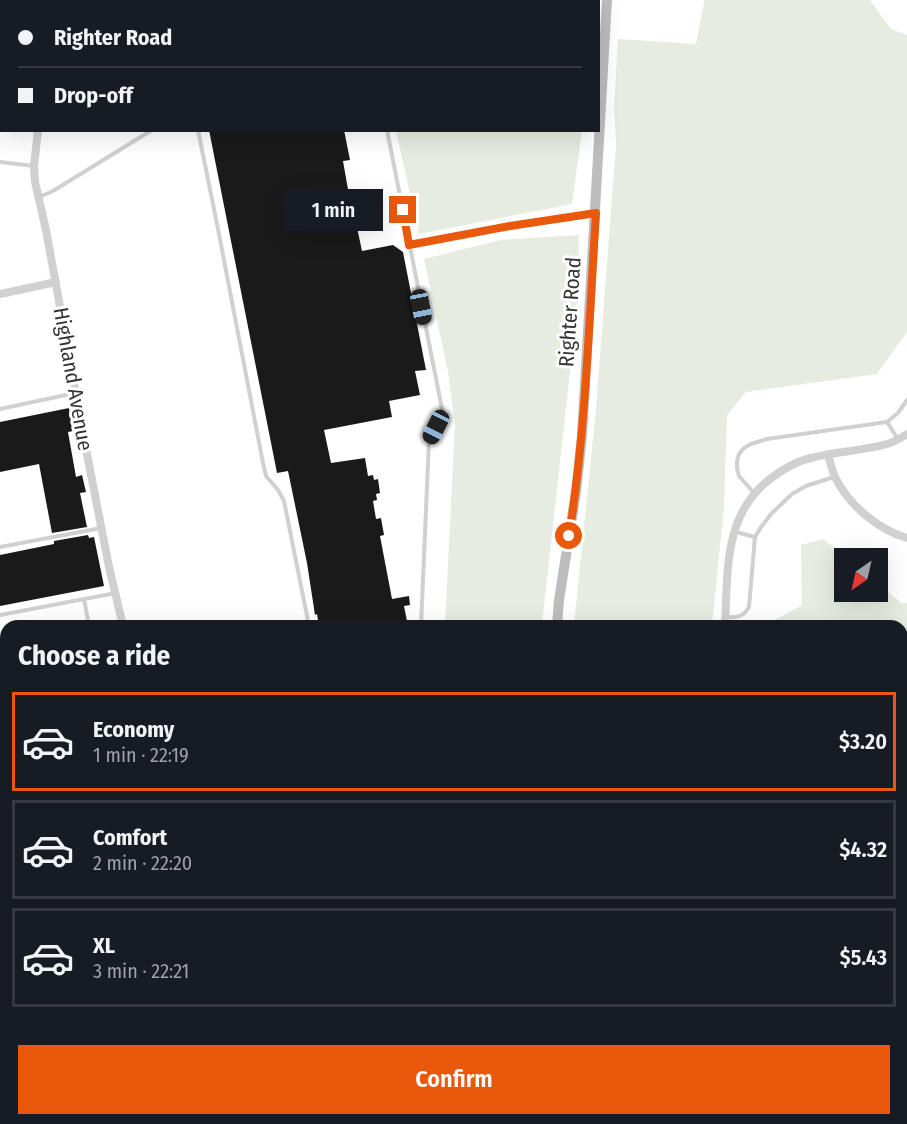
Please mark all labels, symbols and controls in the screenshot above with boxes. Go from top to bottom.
text: Righter Road [54,24,172,51]
text: Drop-off [54,82,133,109]
callout: 1 min [283,189,382,231]
route end [389,196,416,223]
text: 1 min [312,198,355,222]
street label: Righter Road [553,256,587,368]
car [409,288,433,326]
street label: Highland Avenue [48,305,98,453]
car [420,407,452,447]
route start [555,522,582,549]
north arrow [834,548,888,602]
map controls [834,548,888,602]
text: Choose a ride [18,640,170,672]
icon: car [21,715,75,769]
text: Economy [93,716,174,743]
text: $3.20 [839,728,887,755]
text: 1 min · 22:19 [93,743,189,767]
icon: car [21,823,75,877]
text: Comfort [93,824,167,851]
text: $4.32 [839,836,887,863]
text: 2 min · 22:20 [93,851,192,875]
icon: car [21,931,75,985]
text: XL [93,932,115,959]
text: $5.43 [840,944,887,971]
text: 3 min · 22:21 [93,959,189,983]
button: Confirm [18,1045,890,1114]

